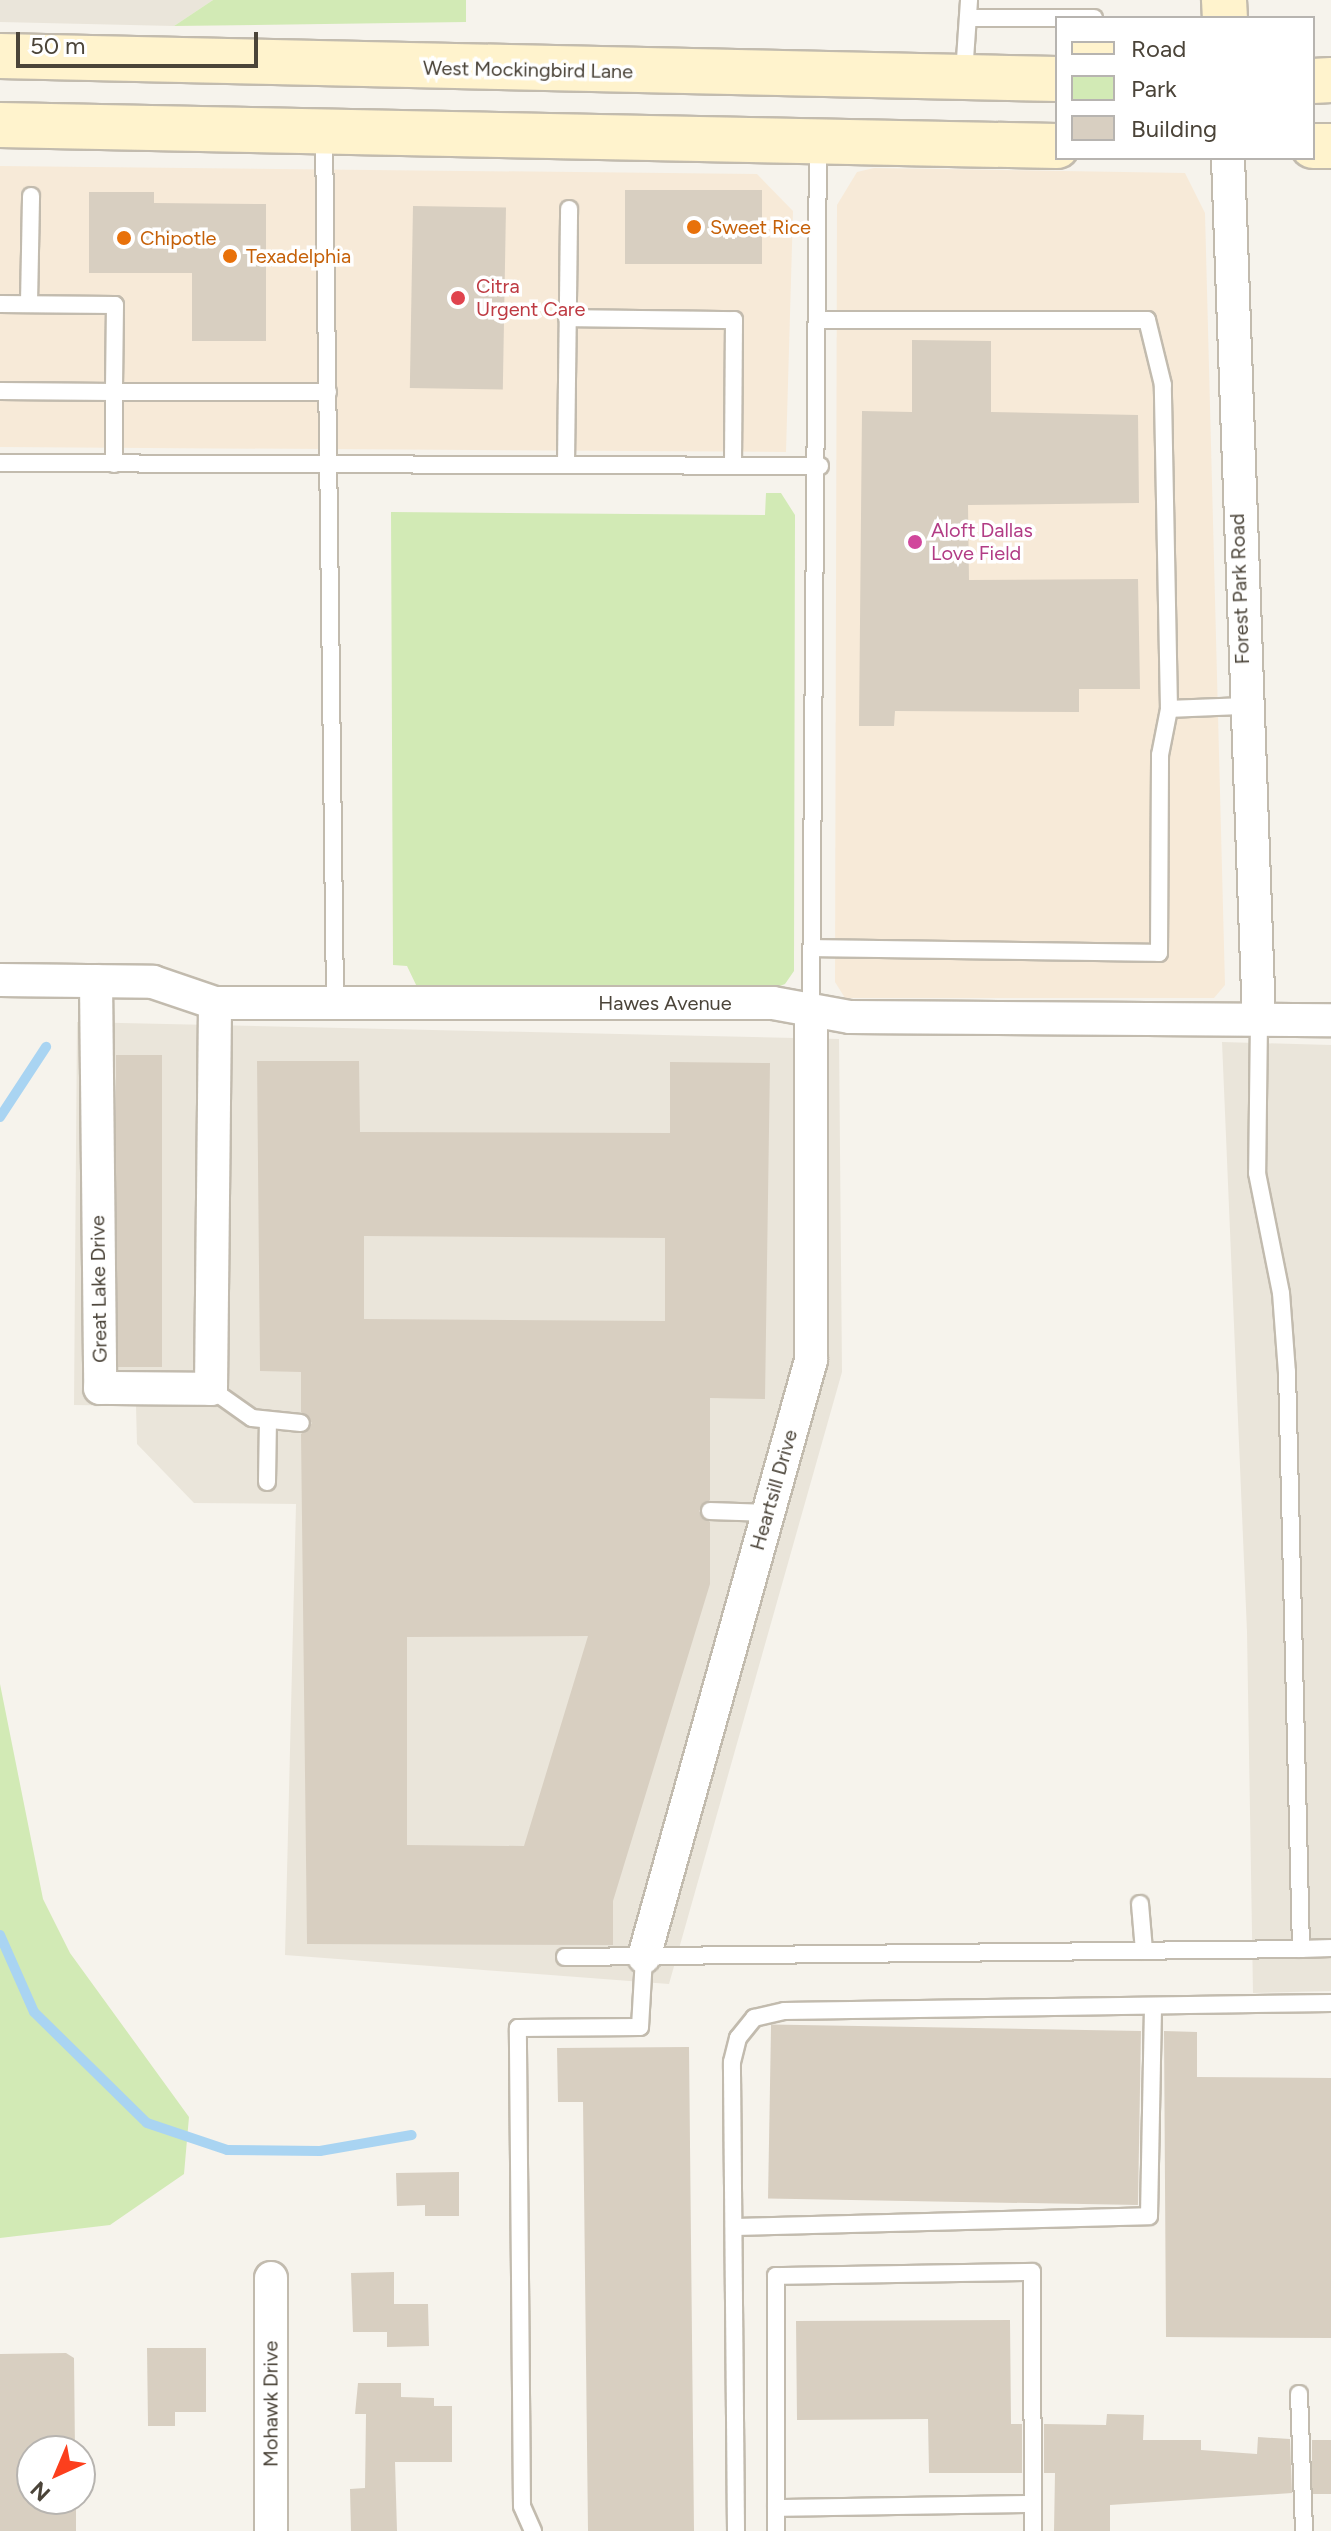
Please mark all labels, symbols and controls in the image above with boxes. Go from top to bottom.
scale bar [20,16,262,66]
legend [1055,16,1315,160]
text: 50 m [30,31,86,60]
text: Road [1131,34,1186,63]
street label: West Mockingbird Lane [423,56,633,84]
text: Park [1131,74,1177,103]
text: Building [1131,114,1217,143]
place label: Sweet Rice [710,215,811,239]
marker: Sweet Rice [685,218,703,236]
place label: Chipotle [140,226,217,250]
marker: Chipotle [115,229,133,247]
place label: Texadelphia [246,244,351,268]
marker: Texadelphia [221,247,239,265]
place label: Citra Urgent Care [476,274,586,321]
marker: Citra Urgent Care [447,287,469,309]
street label: Forest Park Road [1225,513,1255,665]
place label: Aloft Dallas Love Field [931,518,1033,565]
marker: Aloft Dallas Love Field [906,533,924,551]
street label: Hawes Avenue [598,991,732,1015]
street label: Great Lake Drive [86,1215,112,1363]
street label: Heartsill Drive [745,1427,803,1553]
street label: Mohawk Drive [259,2341,283,2467]
north arrow [16,2435,96,2515]
text: N [25,2476,56,2507]

